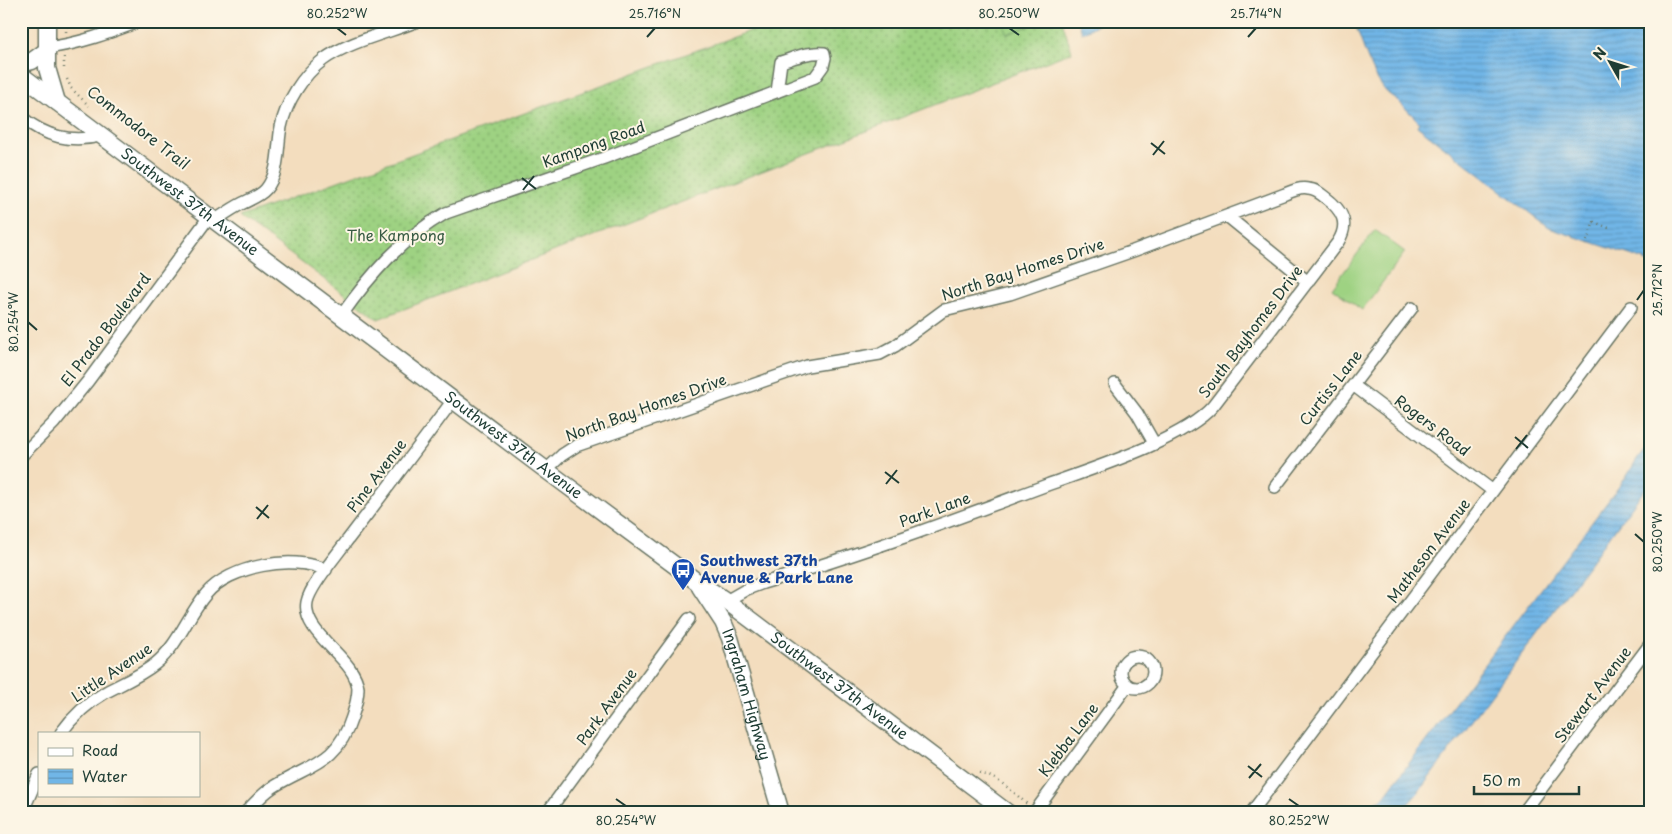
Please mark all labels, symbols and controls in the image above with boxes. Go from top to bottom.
text: 80.252°W [307,4,368,22]
text: 25.716°N [629,4,681,22]
text: 80.250°W [978,4,1040,22]
text: 25.714°N [1230,4,1282,22]
north arrow [1584,38,1634,88]
text: N [1588,43,1611,64]
street label: Commodore Trail [83,79,195,174]
street label: Kampong Road [539,114,648,173]
street label: Southwest 37th Avenue [117,141,264,260]
park label: The Kampong [347,223,445,246]
street label: North Bay Homes Drive [938,231,1107,306]
street label: South Bayhomes Drive [1192,260,1307,402]
text: 25.712°N [1648,264,1666,316]
street label: El Prado Boulevard [54,268,155,391]
text: 80.254°W [4,291,22,352]
street label: Curtiss Lane [1293,344,1367,430]
street label: North Bay Homes Drive [562,367,729,446]
street label: Southwest 37th Avenue [440,385,588,503]
street label: Rogers Road [1390,389,1476,461]
street label: Pine Avenue [340,433,411,517]
street label: Park Lane [896,485,973,532]
street label: Matheson Avenue [1381,493,1475,607]
text: 80.250°W [1648,511,1666,573]
place label: Southwest 37th Avenue & Park Lane [699,548,854,588]
bus stop icon: Southwest 37th Avenue & Park Lane [670,557,696,591]
street label: Ingraham Highway [717,624,778,762]
street label: Southwest 37th Avenue [766,625,914,744]
street label: Little Avenue [66,636,156,707]
street label: Stewart Avenue [1548,641,1636,747]
street label: Park Avenue [570,663,642,749]
street label: Klebba Lane [1032,697,1103,781]
legend [38,732,200,796]
text: Road [82,738,118,761]
text: Water [82,764,127,787]
scale bar [1474,764,1580,796]
text: 50 m [1482,768,1521,791]
text: 80.254°W [596,811,657,829]
text: 80.252°W [1269,811,1330,829]

